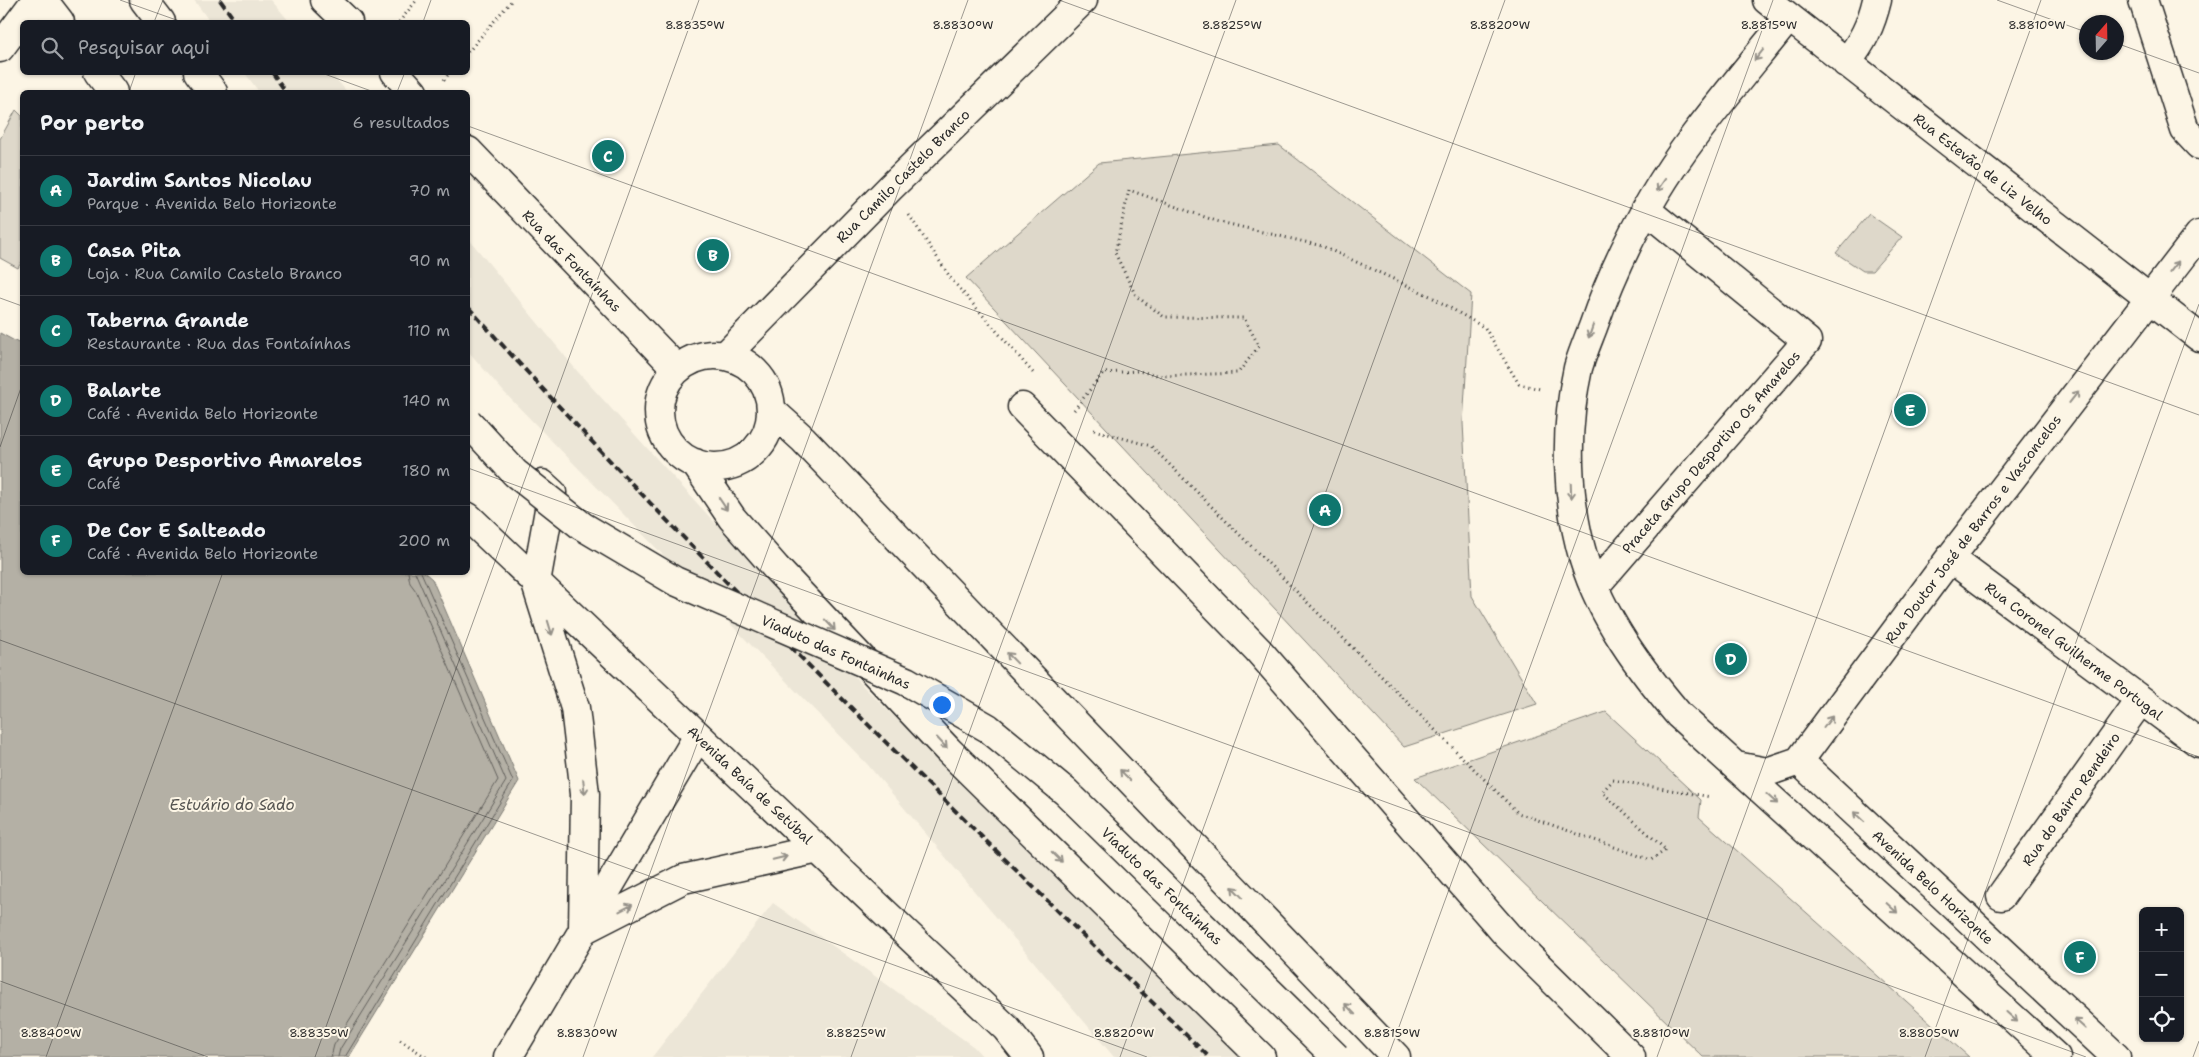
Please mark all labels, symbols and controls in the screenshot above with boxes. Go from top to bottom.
north arrow [2079,15,2124,60]
text: 8.8835°W [665,17,725,33]
text: 8.8830°W [933,17,993,33]
text: 8.8825°W [1202,17,1262,33]
text: 8.8820°W [1470,17,1530,33]
text: 8.8815°W [1741,17,1797,33]
text: 8.8810°W [2008,17,2066,33]
search box [20,20,470,75]
icon: search [38,34,66,62]
text: Pesquisar aqui [78,35,210,60]
one-way arrow [1753,48,1764,61]
street label: Rua Camilo Castelo Branco [832,105,974,247]
text: Por perto [40,109,144,137]
street label: Rua Estevão de Liz Velho [1910,109,2056,229]
text: 6 resultados [352,112,450,133]
pin: C [592,137,624,175]
text: Jardim Santos Nicolau [87,168,312,193]
one-way arrow [1656,178,1666,192]
text: A [50,180,62,201]
text: 70 m [409,180,450,201]
text: Parque · Avenida Belo Horizonte [87,193,337,214]
street label: Rua das Fontaínhas [519,206,625,316]
pin: B [697,236,729,274]
text: Casa Pita [87,238,181,263]
text: B [51,250,61,271]
text: 90 m [409,250,450,271]
one-way arrow [2169,261,2180,274]
text: Loja · Rua Camilo Castelo Branco [87,263,342,284]
text: Taberna Grande [87,308,249,333]
text: C [51,320,61,341]
text: 110 m [407,320,450,341]
one-way arrow [1586,323,1595,338]
text: Restaurante · Rua das Fontaínhas [87,333,351,354]
street label: Praceta Grupo Desportivo Os Amarelos [1618,347,1804,557]
text: Balarte [87,378,161,403]
text: D [50,390,62,411]
text: 140 m [403,390,450,411]
one-way arrow [2069,390,2079,404]
pin: E [1894,391,1926,429]
text: Café · Avenida Belo Horizonte [87,403,318,424]
street label: Rua Doutor José de Barros e Vasconcelos [1881,411,2065,647]
text: Grupo Desportivo Amarelos [87,448,362,473]
text: E [51,460,61,481]
text: 180 m [402,460,450,481]
text: Café [87,473,121,494]
one-way arrow [1566,482,1575,498]
pin: A [1309,491,1341,529]
one-way arrow [718,496,728,510]
text: De Cor E Salteado [87,518,266,543]
text: F [51,530,61,551]
text: 200 m [398,530,450,551]
text: Café · Avenida Belo Horizonte [87,543,318,564]
street label: Rua Coronel Guilherme Portugal [1981,578,2167,724]
street label: Viaduto das Fontainhas [758,611,914,693]
one-way arrow [824,619,836,632]
one-way arrow [546,620,556,636]
pin: D [1715,640,1747,678]
one-way arrow [1006,652,1019,664]
your location [929,692,955,718]
one-way arrow [1823,715,1833,729]
street label: Avenida Baía de Setúbal [683,722,817,848]
street label: Rua do Bairro Rendeiro [2018,729,2124,869]
one-way arrow [936,737,948,750]
one-way arrow [1119,769,1131,781]
one-way arrow [579,778,589,794]
one-way arrow [1765,793,1778,805]
water label: Estuário do Sado [169,795,295,815]
one-way arrow [1853,811,1865,823]
street label: Viaduto das Fontainhas [1098,823,1226,949]
street label: Avenida Belo Horizonte [1869,826,1998,948]
one-way arrow [1051,851,1063,863]
one-way arrow [771,852,787,862]
one-way arrow [1231,886,1243,899]
one-way arrow [1886,902,1898,914]
one-way arrow [619,903,634,913]
map controls [2139,907,2184,1042]
button: + [2139,907,2184,952]
pin: F [2064,938,2096,976]
button: − [2139,952,2184,997]
button: locate [2139,997,2184,1042]
one-way arrow [1344,1003,1356,1016]
one-way arrow [2006,1012,2019,1023]
one-way arrow [2073,1018,2086,1030]
text: 8.8840°W [20,1025,82,1041]
text: 8.8835°W [289,1025,349,1041]
text: 8.8830°W [557,1025,617,1041]
text: 8.8825°W [826,1025,886,1041]
text: 8.8820°W [1094,1025,1154,1041]
text: 8.8815°W [1364,1025,1420,1041]
text: 8.8810°W [1632,1025,1690,1041]
text: 8.8805°W [1899,1025,1959,1041]

